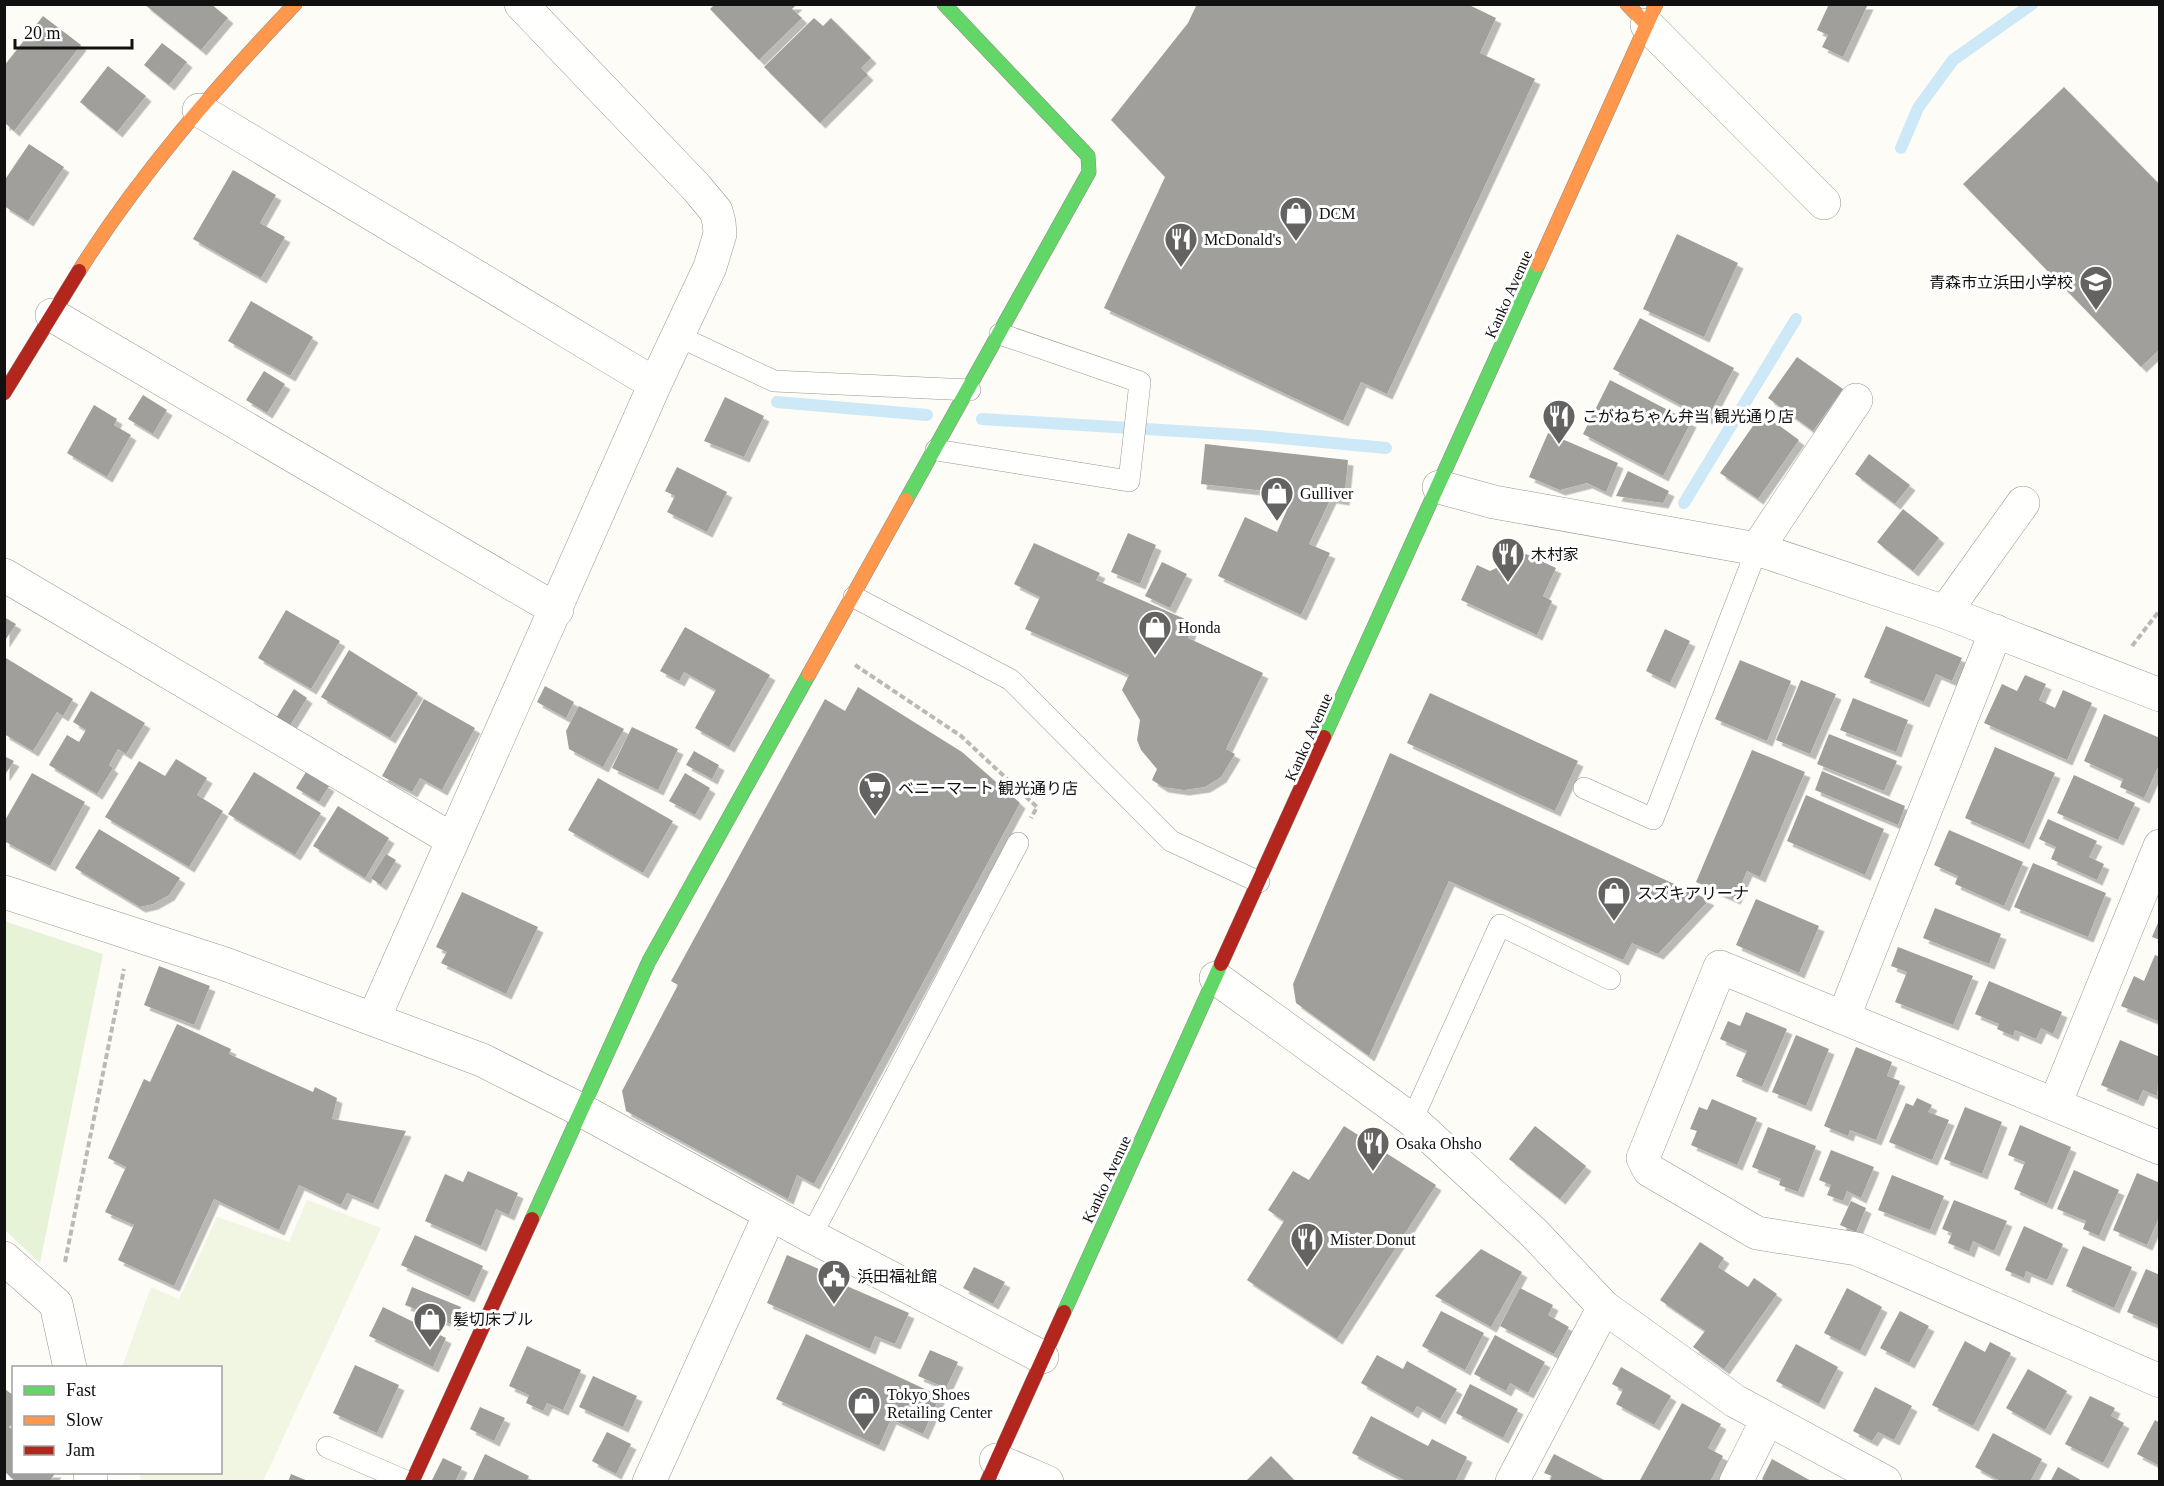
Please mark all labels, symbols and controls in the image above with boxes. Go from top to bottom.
scale bar [15,12,132,50]
text: 20 m [24,23,61,43]
shop icon: DCM [1278,195,1314,242]
place label: DCM [1319,205,1355,222]
restaurant icon: McDonald's [1163,221,1199,268]
place label: McDonald's [1204,231,1282,248]
street label: Kanko Avenue [1482,248,1535,341]
school or university icon: 青森市立浜田小学校 [2078,264,2114,311]
place label: 青森市立浜田小学校 [1929,274,2073,291]
restaurant icon: こがねちゃん弁当 観光通り店 [1541,398,1577,445]
place label: こがねちゃん弁当 観光通り店 [1582,408,1794,425]
shop icon: Gulliver [1259,475,1295,522]
place label: Gulliver [1300,485,1354,502]
restaurant icon: 木村家 [1490,536,1526,583]
place label: 木村家 [1531,546,1579,563]
shop icon: Honda [1137,609,1173,656]
place label: Honda [1178,619,1221,636]
street label: Kanko Avenue [1282,691,1335,784]
supermarket icon: ベニーマート 観光通り店 [857,770,893,817]
place label: ベニーマート 観光通り店 [898,780,1078,797]
shop icon: スズキアリーナ [1596,875,1632,922]
place label: スズキアリーナ [1637,885,1749,902]
restaurant icon: Osaka Ohsho [1355,1125,1391,1172]
street label: Kanko Avenue [1079,1133,1134,1226]
place label: Osaka Ohsho [1396,1135,1482,1152]
restaurant icon: Mister Donut [1289,1221,1325,1268]
place label: Mister Donut [1330,1231,1416,1248]
public building icon: 浜田福祉館 [816,1258,852,1305]
place label: 浜田福祉館 [857,1268,937,1285]
shop icon: 髪切床ブル [412,1301,448,1348]
place label: 髪切床ブル [453,1311,533,1328]
legend [12,1366,222,1474]
text: Fast [66,1380,96,1400]
shop icon: Tokyo Shoes Retailing Center [846,1385,882,1432]
place label: Tokyo Shoes Retailing Center [887,1386,993,1422]
text: Slow [66,1410,103,1430]
text: Jam [66,1440,95,1460]

